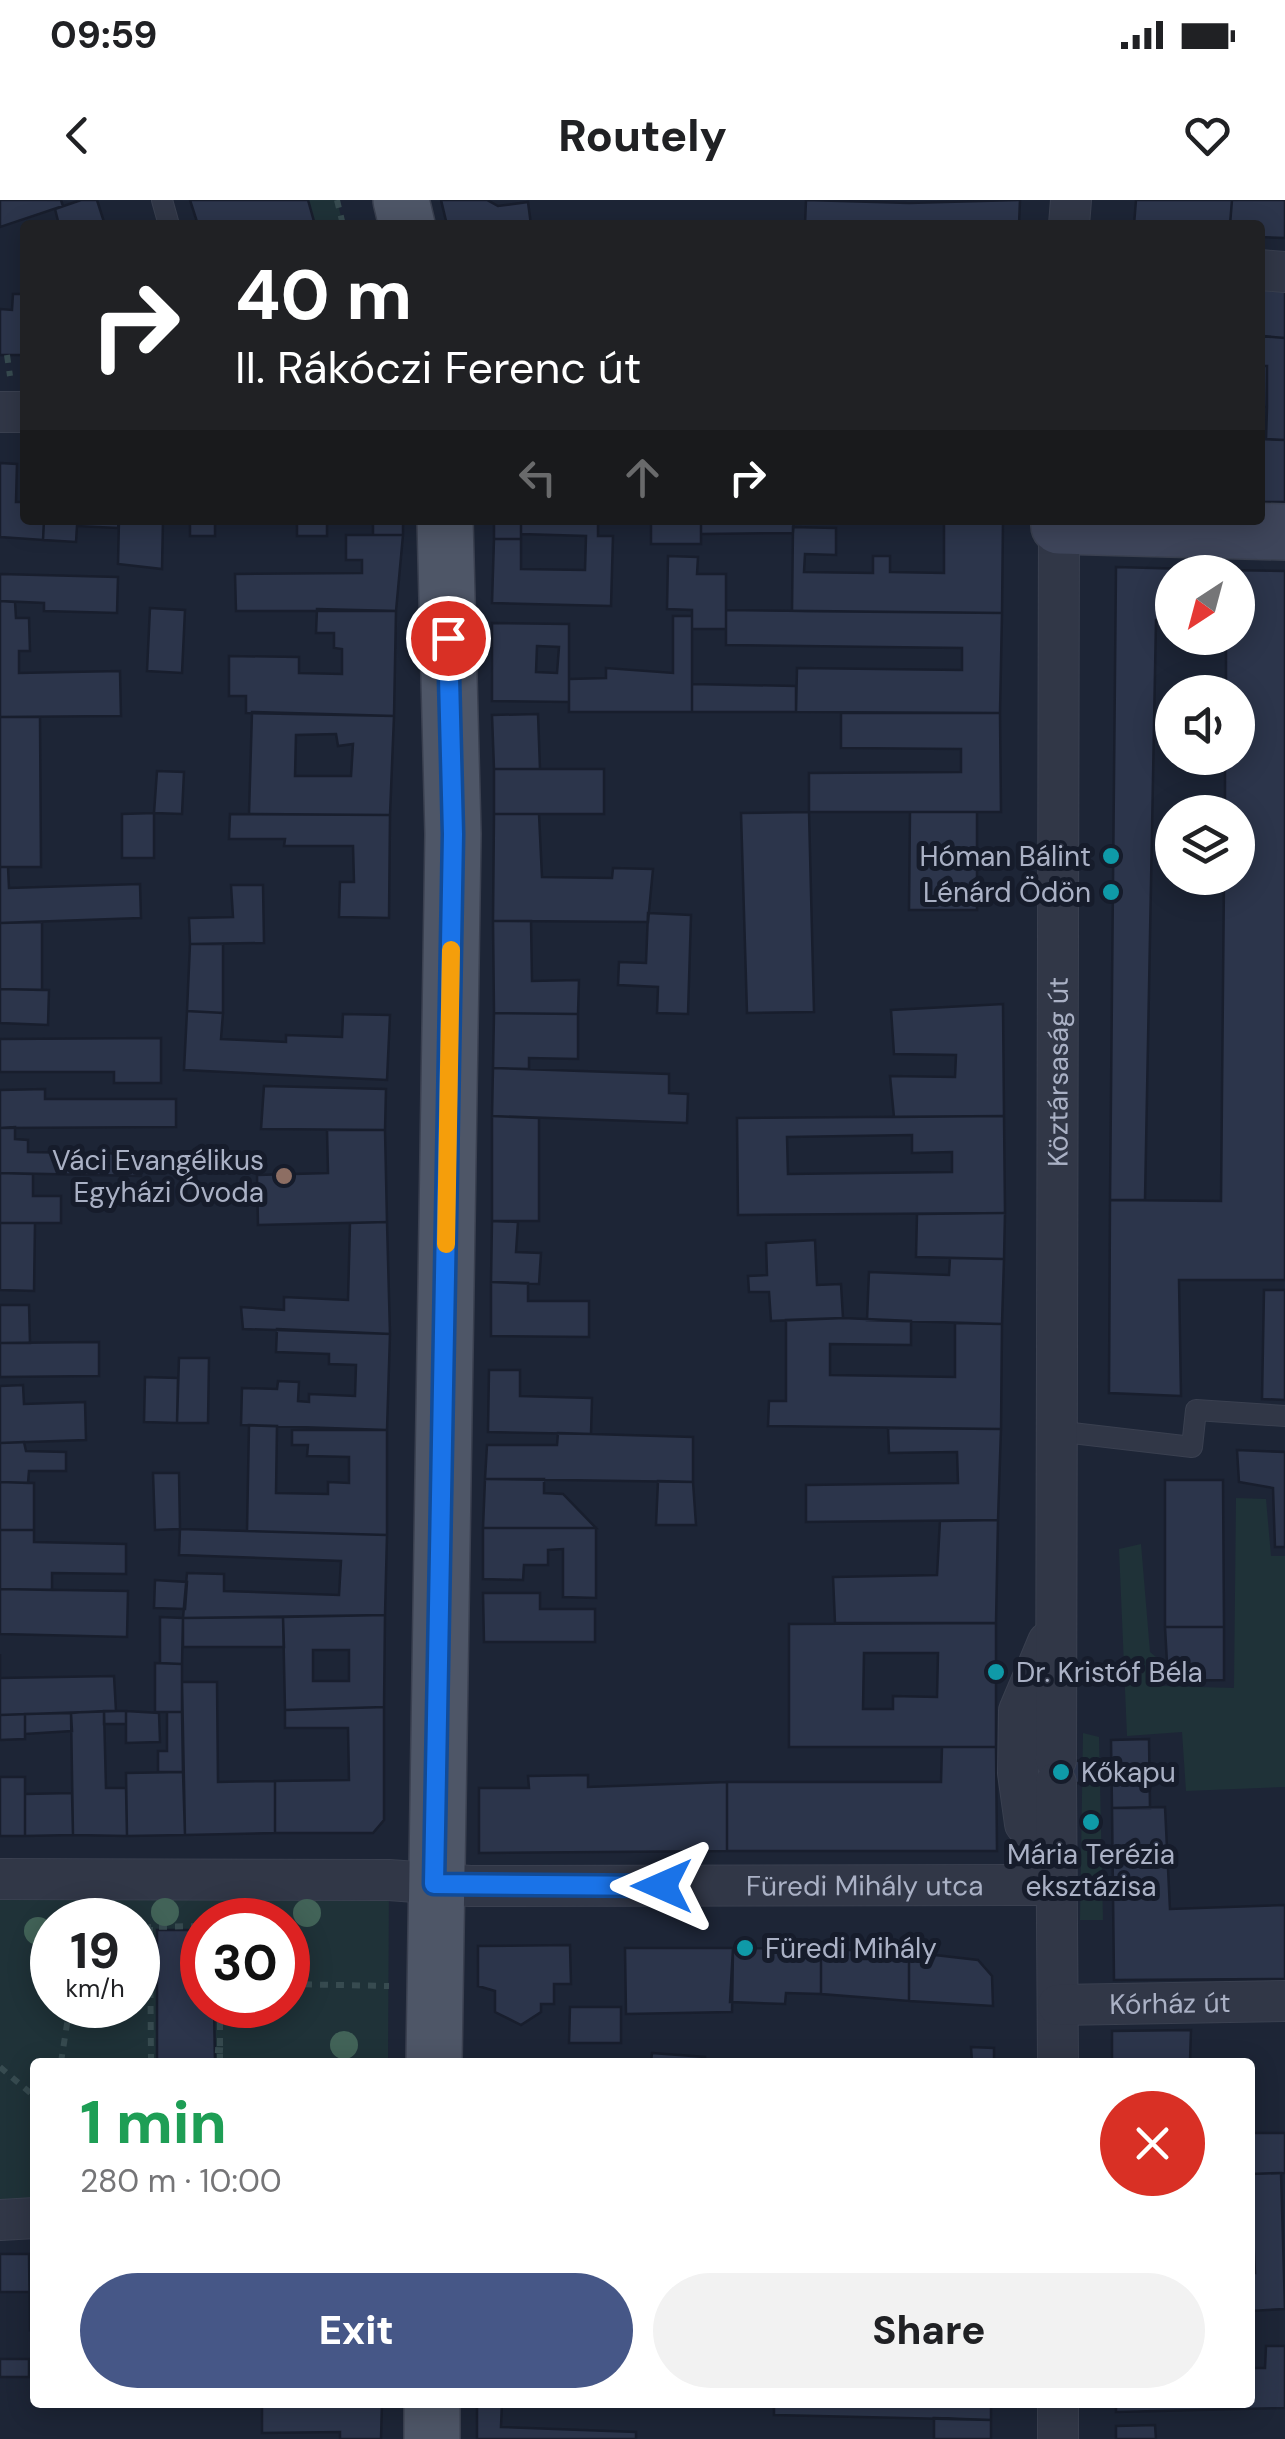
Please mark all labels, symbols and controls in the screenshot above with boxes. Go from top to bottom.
text: 09:59 [50,10,157,60]
text: Routely [558,106,727,165]
icon: back [50,108,105,163]
icon: heart [1180,108,1235,163]
text: 40 m [235,250,412,341]
icon: right [70,260,200,390]
text: II. Rákóczi Ferenc út [235,338,641,397]
icon: left [510,450,565,505]
icon: ahead [615,450,670,505]
icon: right [720,450,775,505]
north arrow [1155,555,1255,655]
map controls [1155,555,1255,895]
pin [406,596,491,681]
icon: arrive [421,611,476,666]
button: sound [1155,675,1255,775]
button: layers [1155,795,1255,895]
place label: Hóman Bálint [919,838,1091,875]
marker: Hóman Bálint [1100,845,1122,867]
place label: Lénárd Ödön [923,874,1091,911]
marker: Lénárd Ödön [1100,881,1122,903]
street label: Köztársaság út [1039,977,1077,1167]
place label: Váci Evangélikus Egyházi Óvoda [52,1142,264,1211]
marker: Váci Evangélikus Egyházi Óvoda [273,1165,295,1187]
place label: Dr. Kristóf Béla [1016,1654,1203,1691]
marker: Dr. Kristóf Béla [985,1661,1007,1683]
place label: Kőkapu [1081,1754,1176,1791]
marker: Kőkapu [1050,1761,1072,1783]
marker: Mária Terézia eksztázisa [1080,1811,1102,1833]
position arrow [610,1834,714,1938]
place label: Mária Terézia eksztázisa [1007,1836,1175,1905]
street label: Füredi Mihály utca [746,1867,983,1905]
speed limit sign: 30 [180,1898,310,2028]
text: 19 [70,1918,120,1984]
place label: Füredi Mihály [765,1930,937,1967]
marker: Füredi Mihály [734,1937,756,1959]
text: km/h [65,1972,125,2005]
street label: Kórház út [1109,1984,1231,2023]
text: 1 min [80,2083,227,2162]
button: close [1100,2091,1205,2196]
text: 280 m · 10:00 [80,2160,282,2202]
button: Exit [80,2273,633,2388]
button: Share [653,2273,1205,2388]

